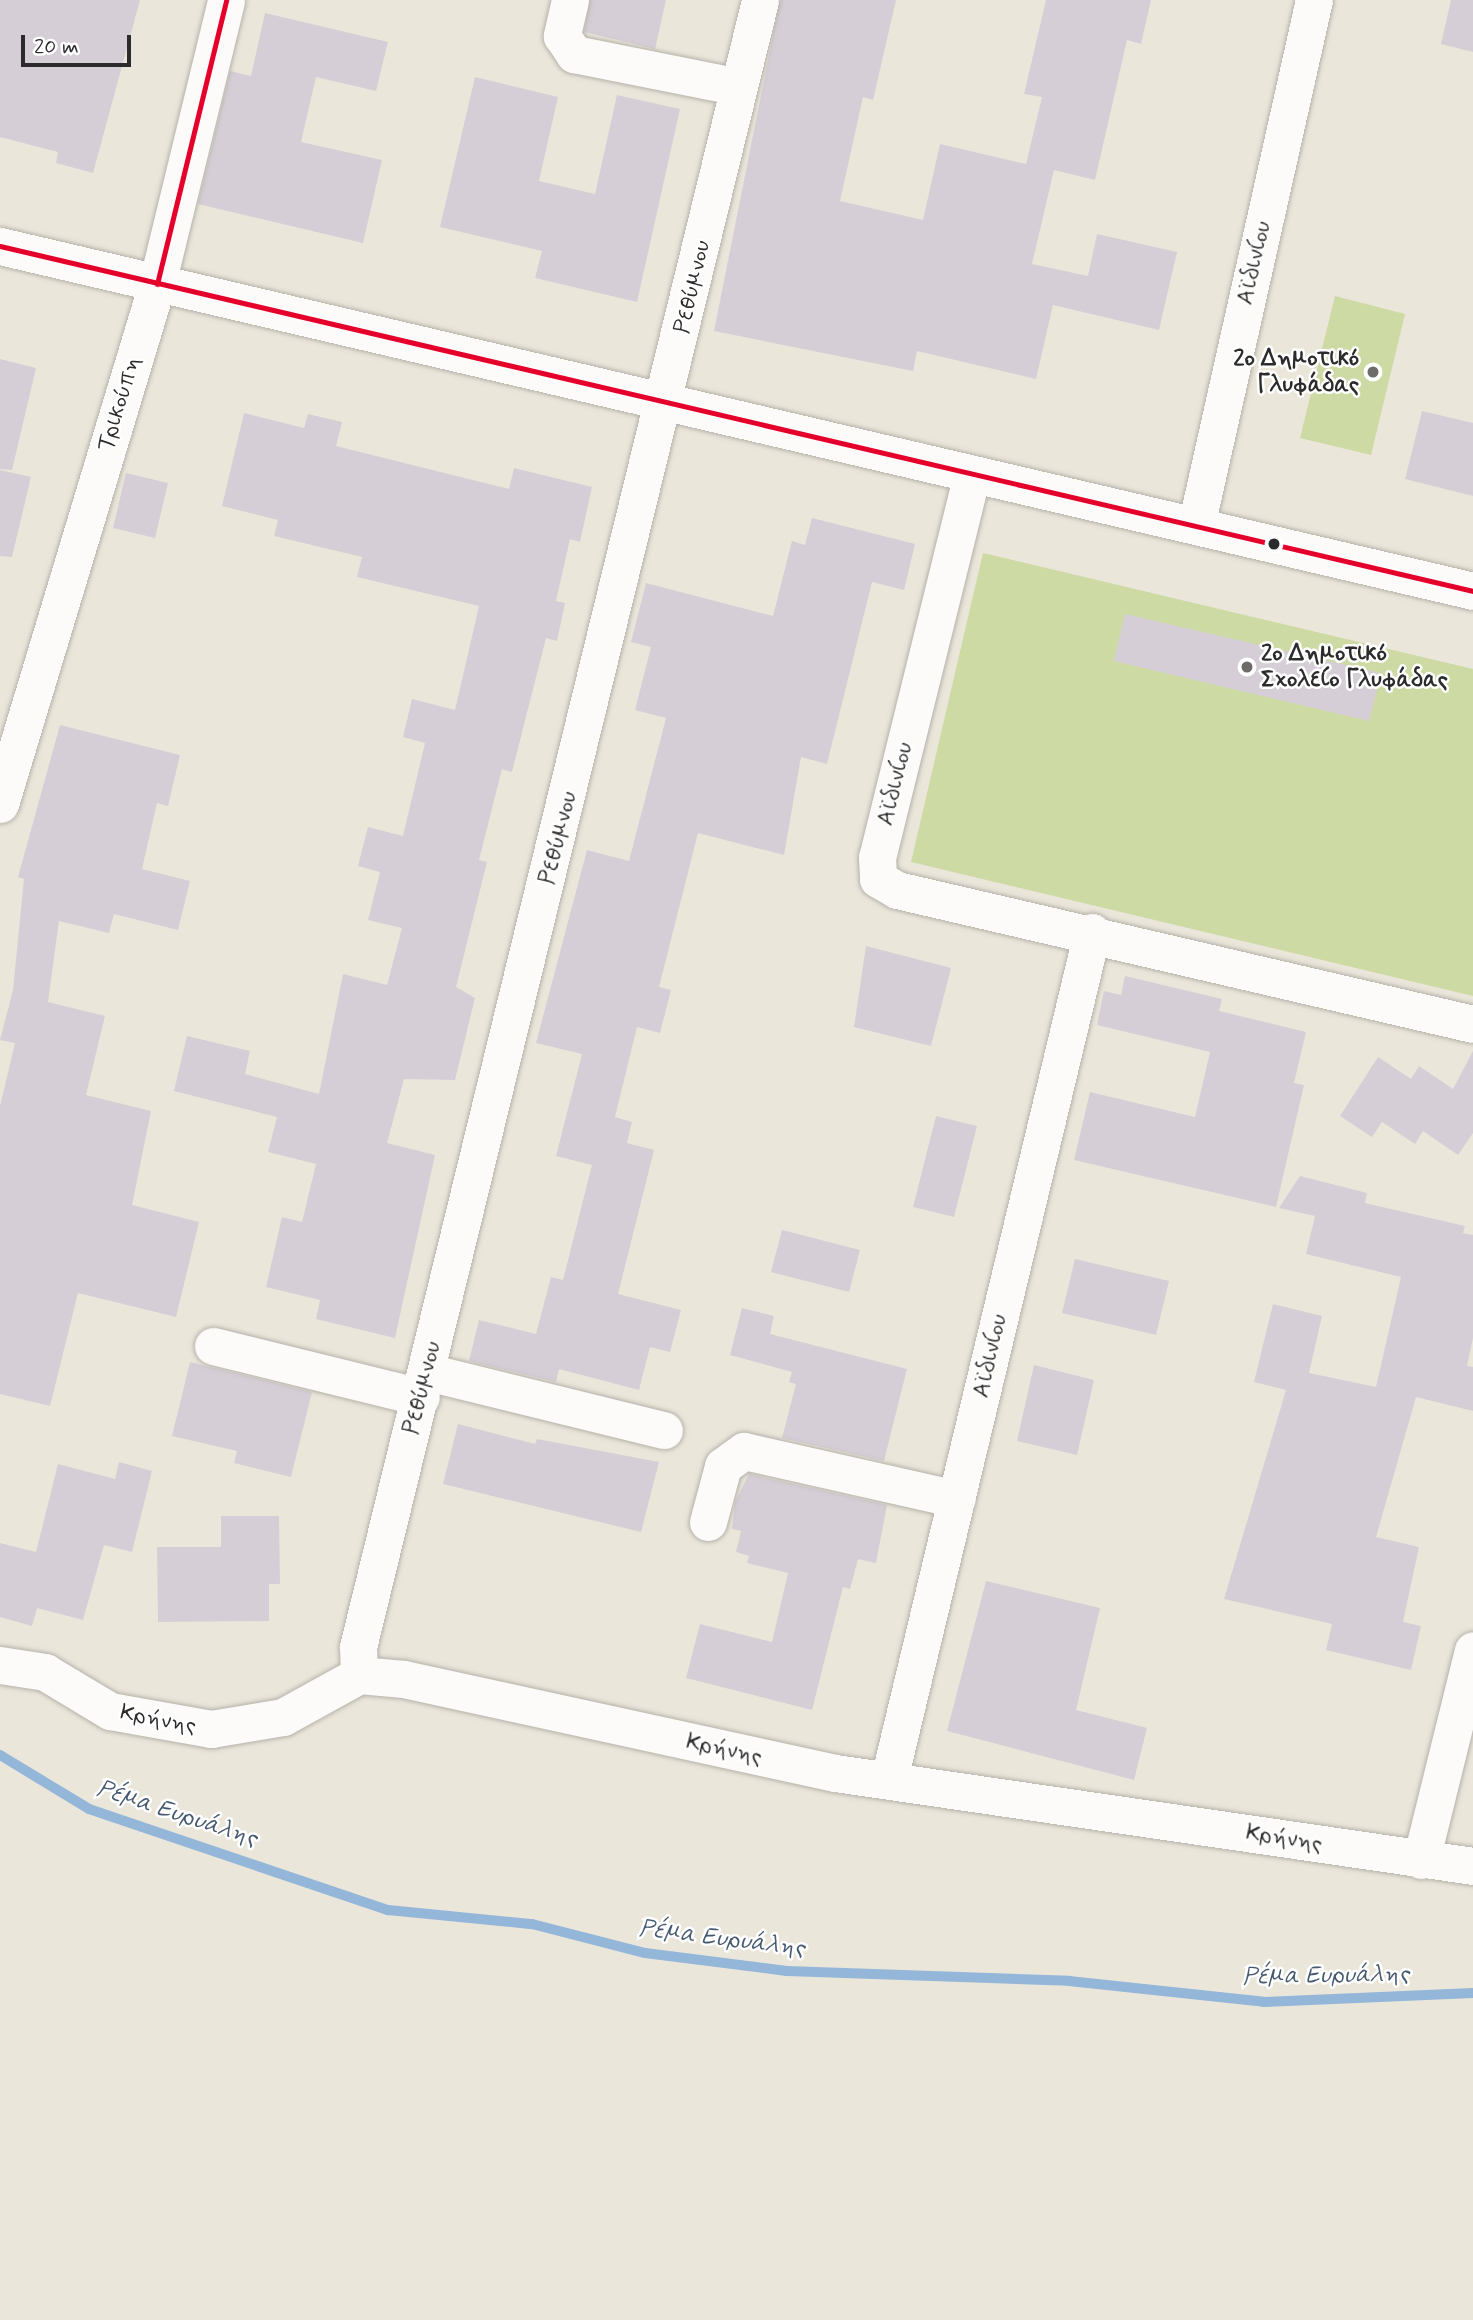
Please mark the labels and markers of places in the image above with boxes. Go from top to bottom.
place label: 2ο Δημοτικό Γλυφάδας [1233,345,1359,399]
marker: 2ο Δημοτικό Γλυφάδας [1365,364,1381,380]
unlabelled marker [1267,537,1281,551]
place label: 2ο Δημοτικό Σχολείο Γλυφάδας [1261,640,1448,694]
marker: 2ο Δημοτικό Σχολείο Γλυφάδας [1239,659,1255,675]

